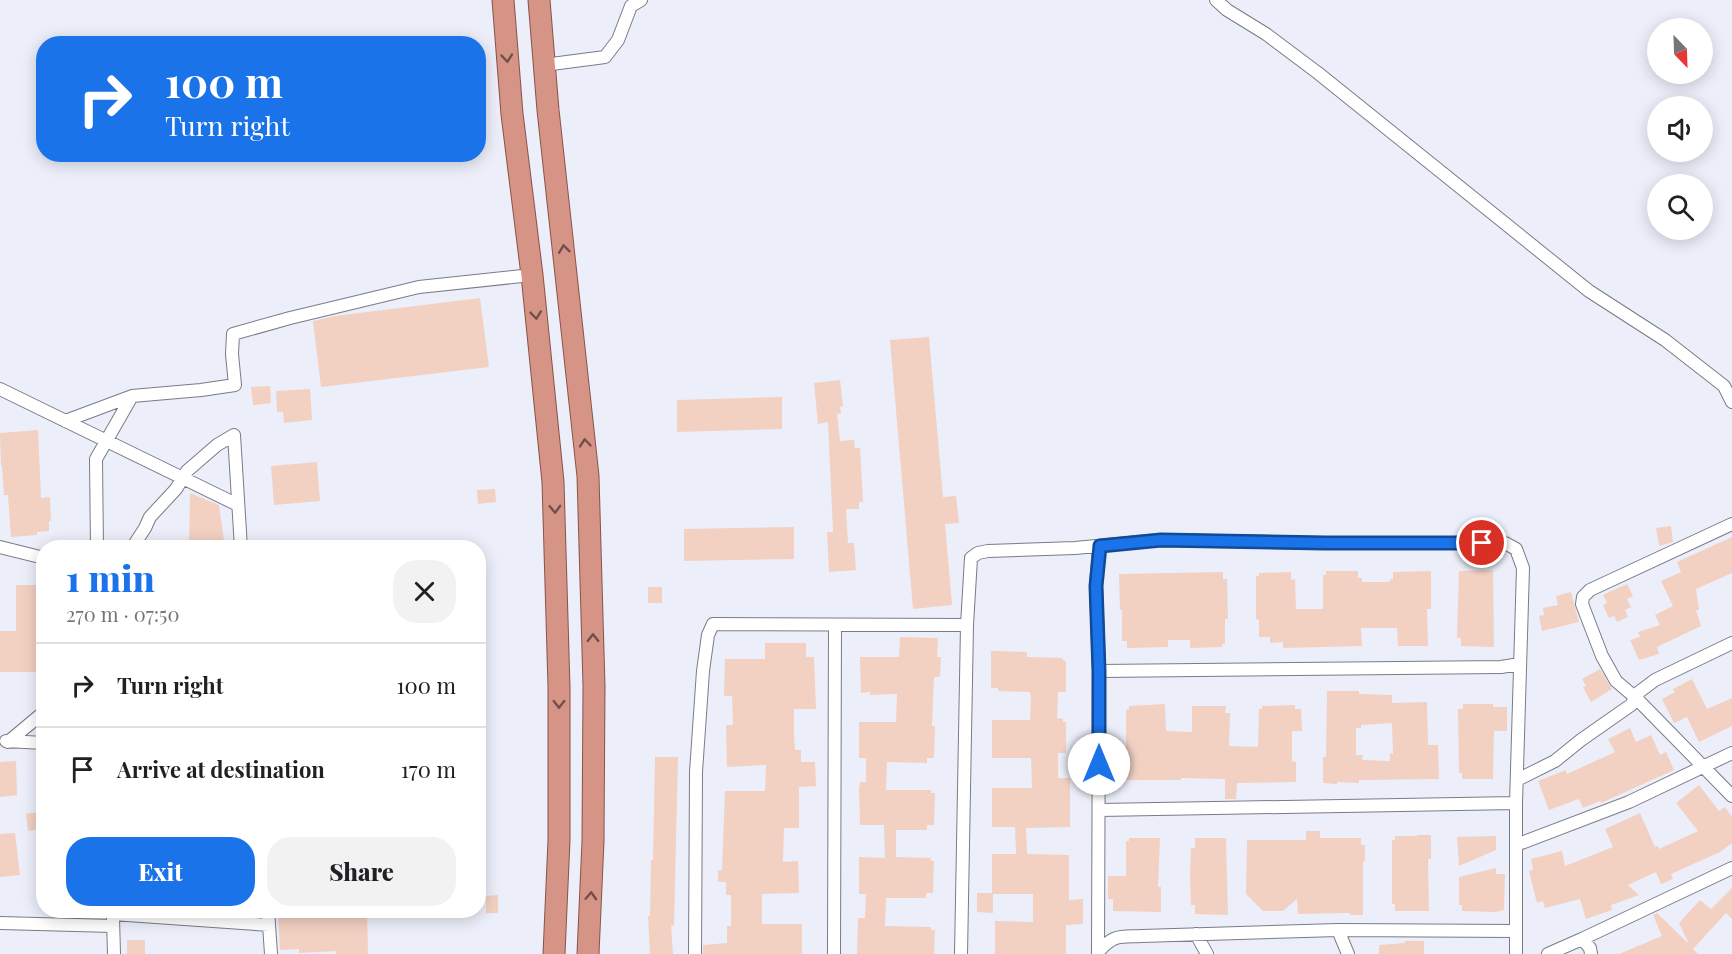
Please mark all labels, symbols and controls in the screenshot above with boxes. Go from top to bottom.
north arrow [1647,18,1713,84]
map controls [1647,18,1713,240]
text: 100 m [165,53,283,109]
one-way arrow [501,54,514,63]
icon: right [66,60,144,138]
button: sound [1647,96,1713,162]
text: Turn right [165,107,290,143]
button: search [1647,174,1713,240]
one-way arrow [558,244,571,254]
one-way arrow [530,310,542,319]
one-way arrow [579,438,592,447]
one-way arrow [548,504,561,513]
pin [1456,517,1507,568]
icon: arrive [1465,526,1498,559]
text: 1 min [66,553,155,601]
button: close [393,560,456,623]
text: 270 m · 07:50 [66,600,179,627]
one-way arrow [587,633,599,642]
icon: right [66,669,99,702]
text: Turn right [117,670,223,700]
text: 100 m [396,670,456,700]
one-way arrow [553,699,565,708]
position arrow [1067,732,1131,796]
icon: arrive [66,753,99,786]
text: Arrive at destination [117,754,325,784]
text: 170 m [401,754,456,784]
button: Exit [66,837,255,906]
button: Share [267,837,456,906]
one-way arrow [584,891,597,900]

